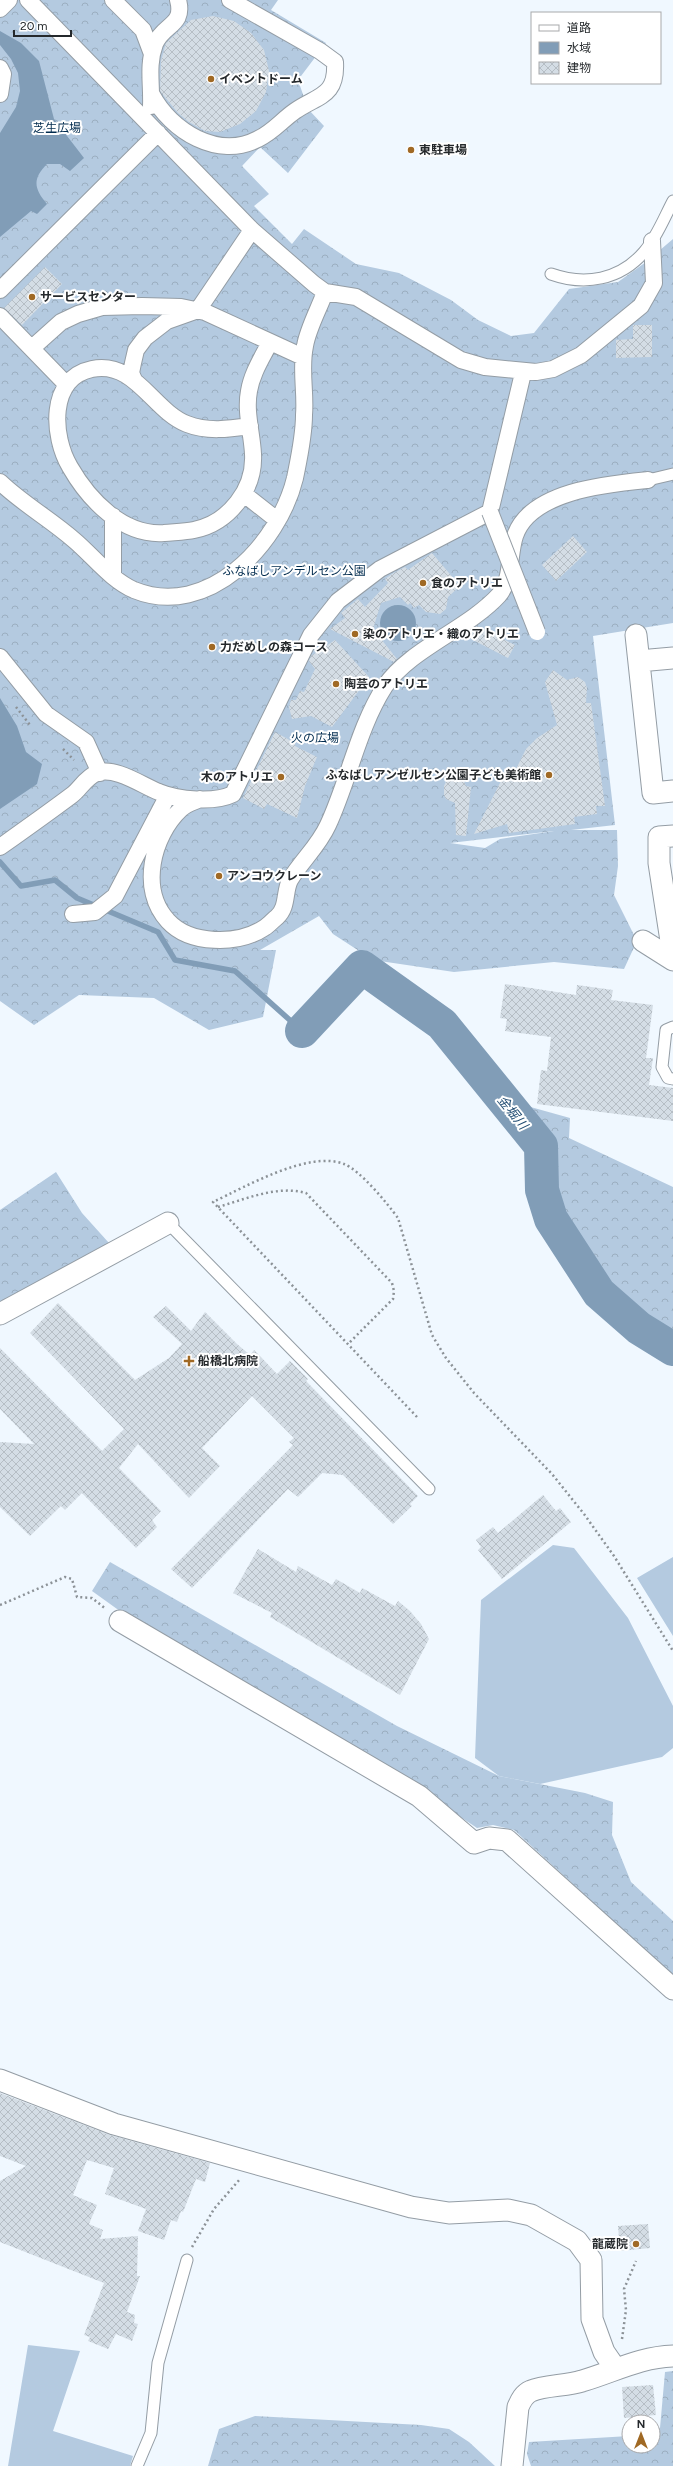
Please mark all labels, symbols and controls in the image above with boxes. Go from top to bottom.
scale bar [14,12,71,38]
legend [531,12,661,84]
text: 20 m [20,19,48,33]
text: 道路 [567,21,591,35]
text: 水域 [567,41,591,55]
text: 建物 [567,61,591,75]
place label: イベントドーム [219,72,303,86]
marker: イベントドーム [206,74,216,84]
park label: 芝生広場 [33,121,81,135]
place label: 東駐車場 [419,143,467,157]
marker: 東駐車場 [406,145,416,155]
place label: サービスセンター [40,290,136,304]
marker: サービスセンター [27,292,37,302]
park label: ふなばしアンデルセン公園 [222,564,366,578]
place label: 食のアトリエ [431,576,503,590]
marker: 食のアトリエ [418,578,428,588]
place label: 染のアトリエ・織のアトリエ [363,627,519,641]
marker: 染のアトリエ・織のアトリエ [350,629,360,639]
place label: 力だめしの森コース [220,640,327,654]
marker: 力だめしの森コース [207,642,217,652]
place label: 陶芸のアトリエ [344,677,428,691]
marker: 陶芸のアトリエ [331,679,341,689]
park label: 火の広場 [291,731,339,745]
place label: ふなばしアンゼルセン公園子ども美術館 [325,768,541,782]
place label: 木のアトリエ [201,770,273,784]
marker: ふなばしアンゼルセン公園子ども美術館 [544,770,554,780]
marker: 木のアトリエ [276,772,286,782]
place label: アンコウクレーン [227,869,321,883]
marker: アンコウクレーン [214,871,224,881]
water label: 金堀川 [495,1092,532,1134]
place label: 船橋北病院 [198,1354,258,1368]
marker: 船橋北病院 [183,1355,195,1367]
place label: 龍蔵院 [592,2237,628,2251]
marker: 龍蔵院 [631,2239,641,2249]
north arrow [621,2414,661,2454]
text: N [637,2418,645,2431]

